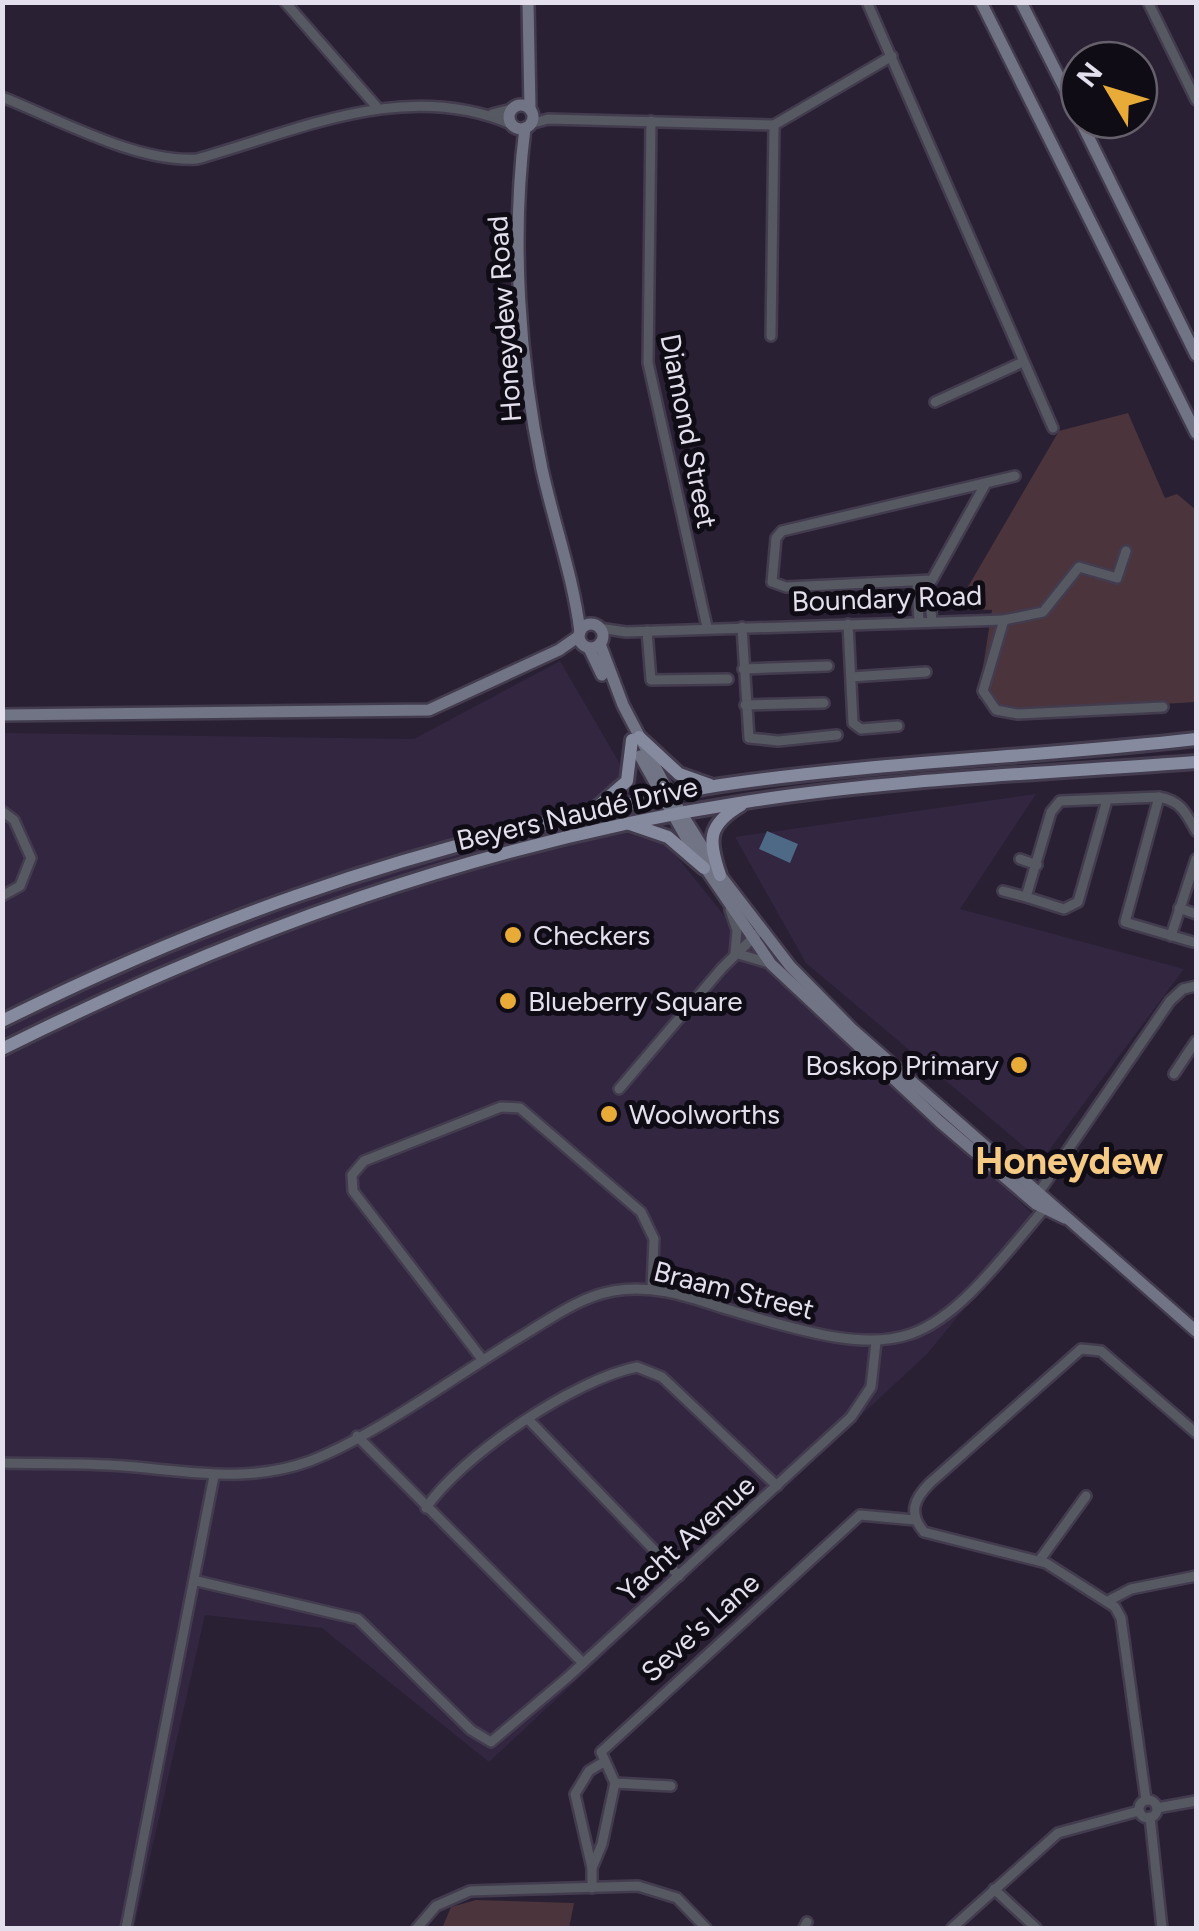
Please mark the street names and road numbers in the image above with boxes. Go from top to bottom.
street label: Honeydew Road [480,215,528,423]
street label: Diamond Street [653,331,725,531]
street label: Boundary Road [791,578,983,618]
street label: Beyers Naudé Drive [453,769,701,857]
street label: Braam Street [650,1254,818,1326]
street label: Yacht Avenue [611,1468,761,1608]
street label: Seve's Lane [634,1565,766,1689]

